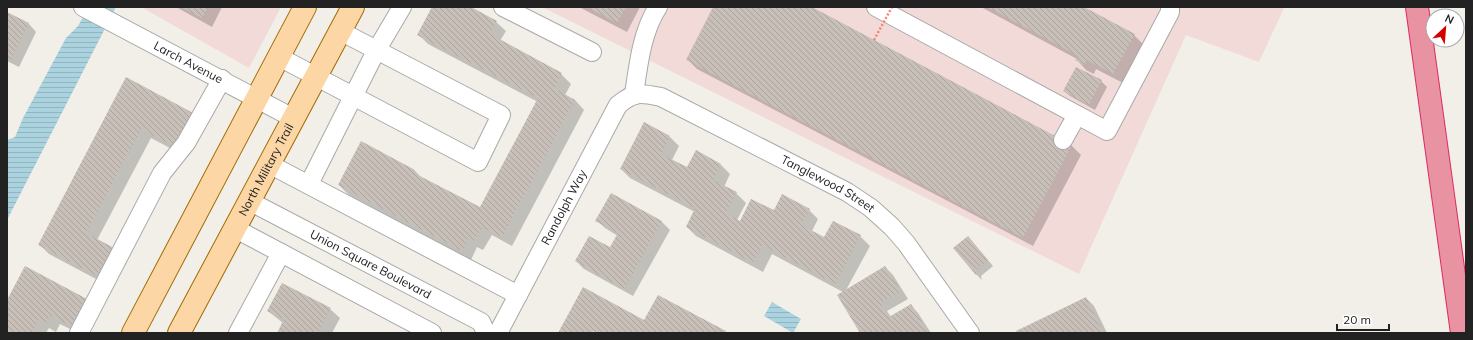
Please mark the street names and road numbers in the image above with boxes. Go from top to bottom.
street label: Larch Avenue [151,38,226,87]
street label: North Military Trail [235,121,297,219]
street label: Tanglewood Street [779,152,878,215]
street label: Randolph Way [538,166,590,247]
street label: Union Square Boulevard [308,226,434,302]

